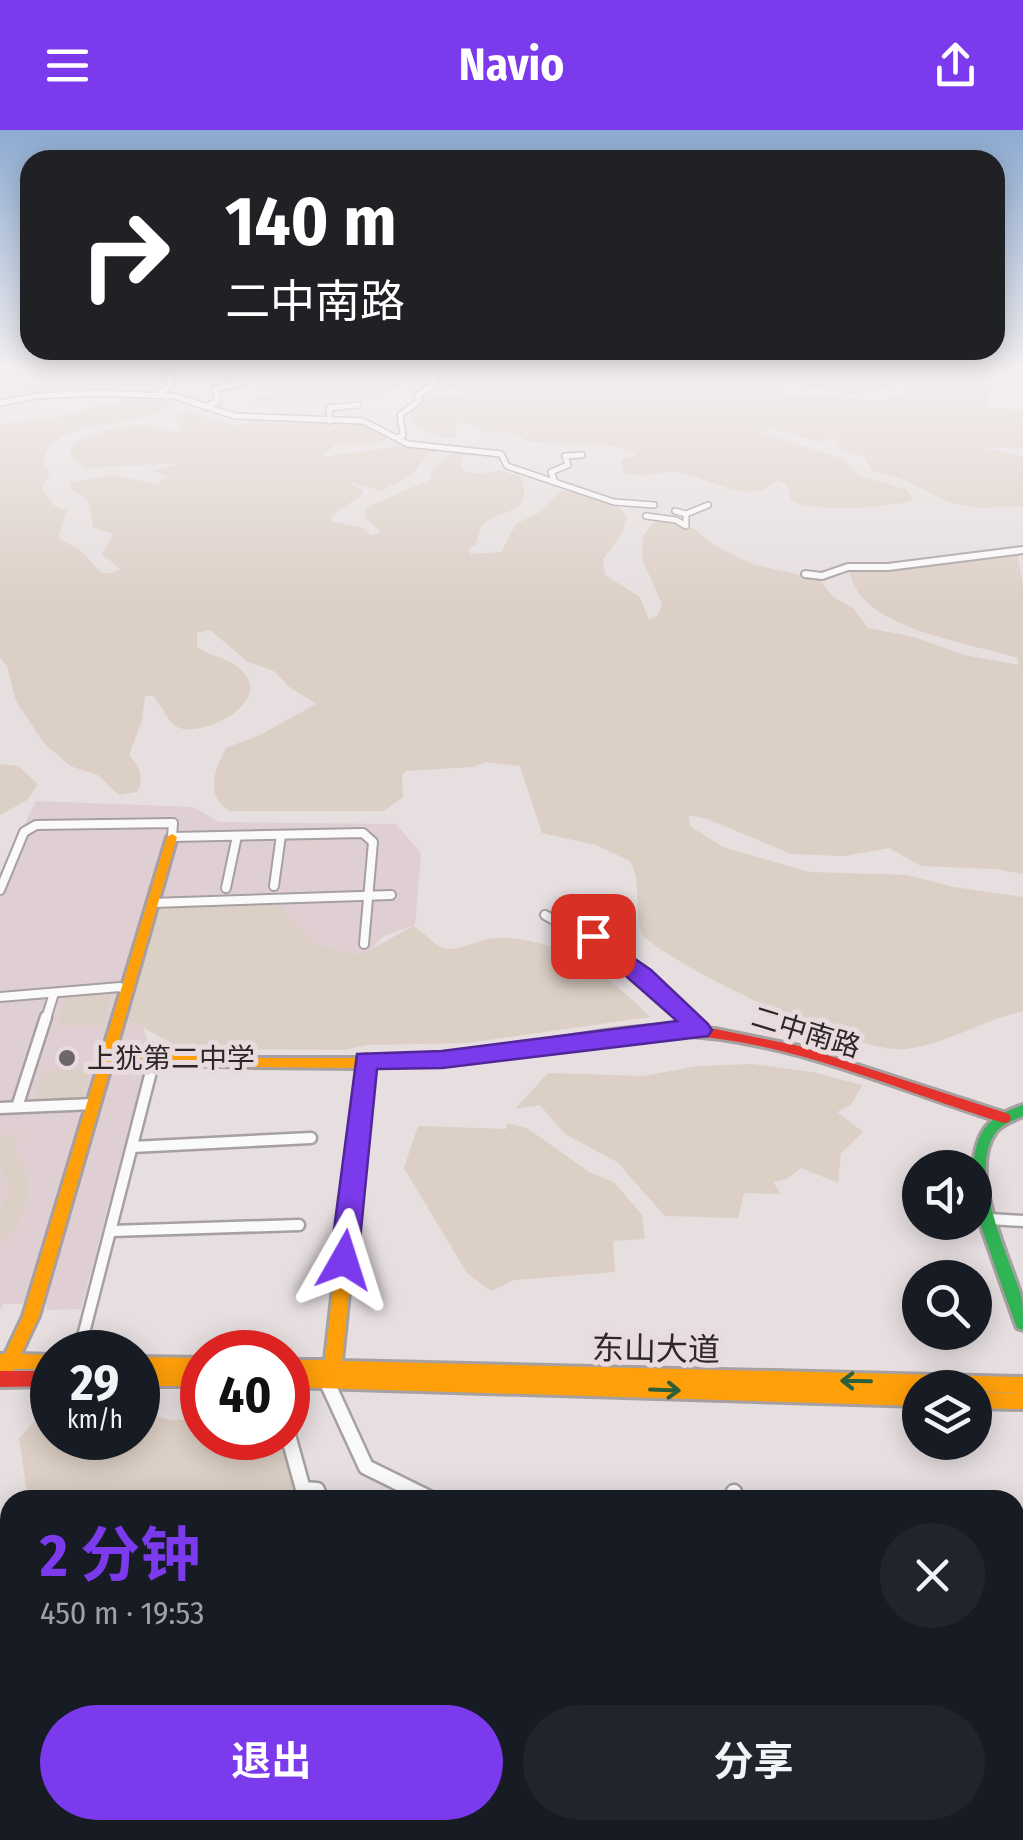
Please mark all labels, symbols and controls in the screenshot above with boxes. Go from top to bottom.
icon: menu [40,38,95,93]
text: Navio [459,38,564,92]
icon: share [928,38,983,93]
text: 140 m [225,180,397,264]
icon: right [60,190,190,320]
text: 二中南路 [225,275,405,329]
pin [551,894,636,979]
icon: arrive [566,909,621,964]
street label: 二中南路 [748,1000,864,1064]
place label: 上犹第二中学 [87,1042,255,1075]
marker: 上犹第二中学 [56,1047,78,1069]
map controls [902,1150,992,1460]
button: sound [902,1150,992,1240]
position arrow [292,1208,396,1312]
button: search [902,1260,992,1350]
street label: 东山大道 [592,1329,720,1369]
speed limit sign: 40 [180,1330,310,1460]
text: 29 [71,1353,119,1413]
button: layers [902,1370,992,1460]
one-way arrow [840,1372,872,1391]
one-way arrow [648,1381,680,1400]
text: km/h [67,1405,123,1435]
text: 2 分钟 [40,1520,200,1592]
button: close [880,1523,985,1628]
text: 450 m · 19:53 [40,1594,204,1632]
button: 退出 [40,1705,503,1820]
button: 分享 [523,1705,985,1820]

